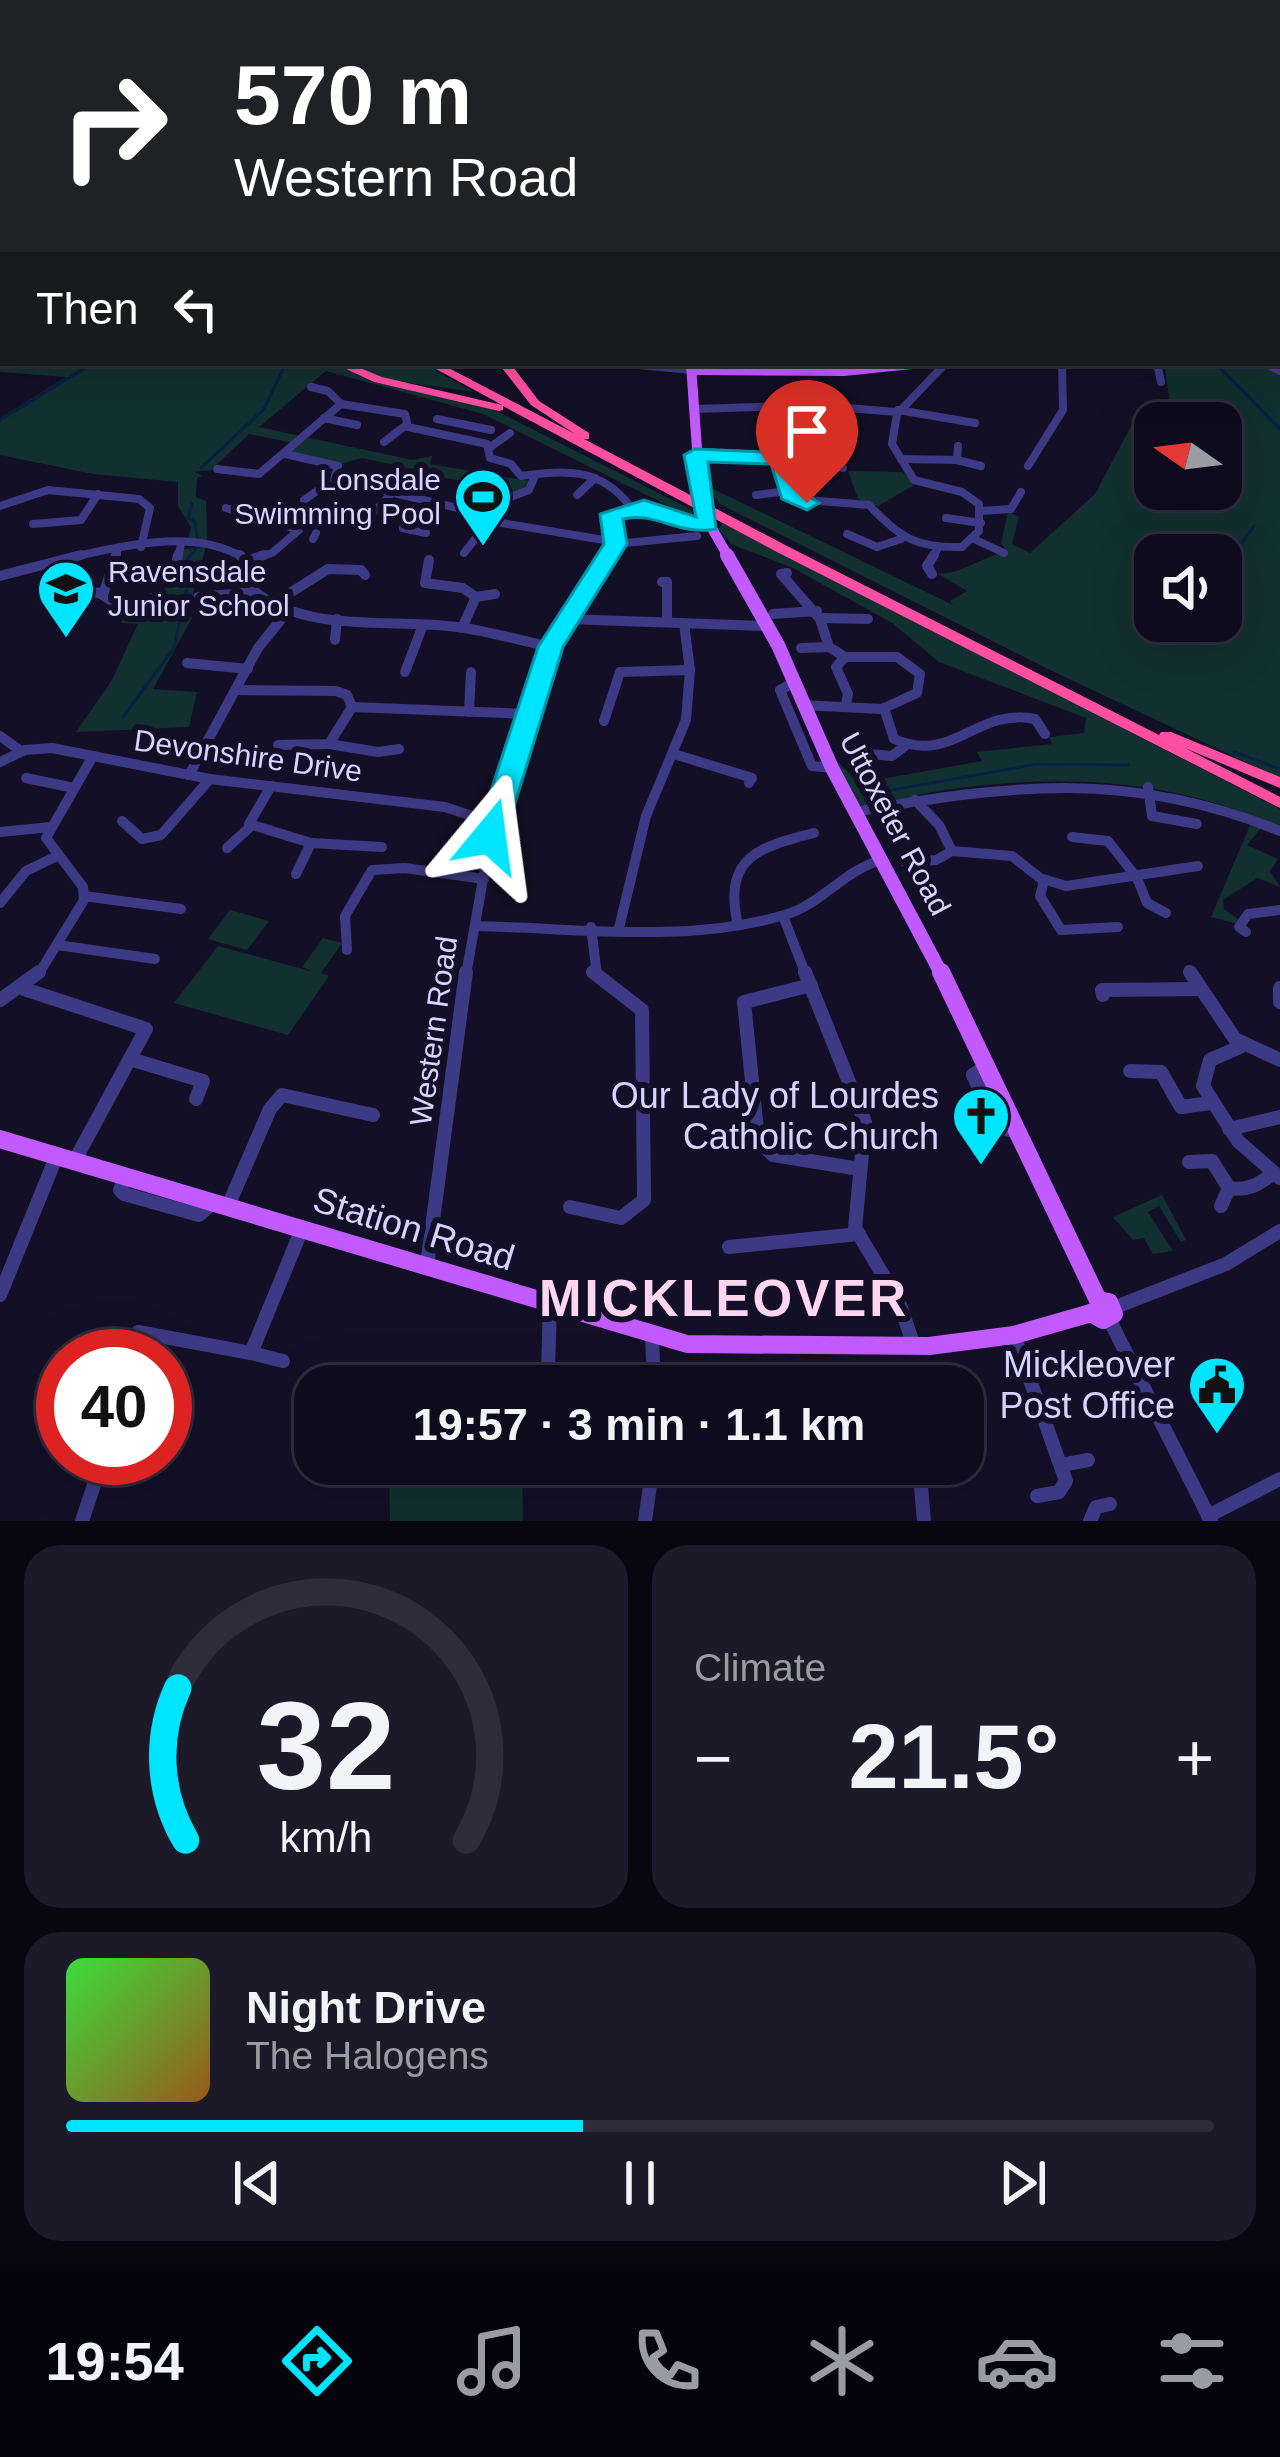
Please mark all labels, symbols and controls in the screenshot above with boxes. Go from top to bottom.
icon: right [36,48,192,204]
text: 570 m [234,48,472,142]
text: Western Road [234,147,578,207]
icon: left [163,276,229,342]
text: Then [36,283,139,334]
pin [756,380,858,503]
icon: arrive [774,398,840,464]
north arrow [1134,402,1242,510]
map controls [1134,402,1242,642]
place label: Lonsdale Swimming Pool [234,463,441,530]
sports icon: Lonsdale Swimming Pool [452,466,514,548]
button: sound [1134,534,1242,642]
place label: Ravensdale Junior School [108,555,290,622]
school or university icon: Ravensdale Junior School [35,558,97,640]
street label: Devonshire Drive [132,723,364,788]
street label: Uttoxeter Road [834,727,957,921]
position arrow [427,773,553,899]
street label: Western Road [404,934,463,1128]
place label: Our Lady of Lourdes Catholic Church [611,1075,939,1157]
church icon: Our Lady of Lourdes Catholic Church [950,1085,1012,1167]
street label: Station Road [308,1178,519,1279]
district label: MICKLEOVER [539,1270,909,1327]
speed limit sign: 40 [36,1329,192,1485]
place label: Mickleover Post Office [1000,1344,1175,1426]
public building icon: Mickleover Post Office [1186,1354,1248,1436]
text: 19:57 · 3 min · 1.1 km [413,1399,865,1450]
text: Climate [694,1646,826,1689]
text: 32 [257,1676,395,1815]
text: 21.5° [848,1707,1060,1807]
text: − [694,1721,733,1795]
text: + [1175,1721,1214,1795]
text: km/h [280,1812,372,1860]
text: Night Drive [246,1982,486,2033]
text: The Halogens [246,2034,489,2077]
icon: previous [224,2150,290,2216]
icon: pause [607,2150,673,2216]
icon: next [990,2150,1056,2216]
icon: directions [275,2319,359,2403]
icon: music [450,2319,534,2403]
icon: phone [625,2319,709,2403]
icon: climate [800,2319,884,2403]
icon: car [975,2319,1059,2403]
icon: filters [1150,2319,1234,2403]
text: 19:54 [46,2331,184,2391]

